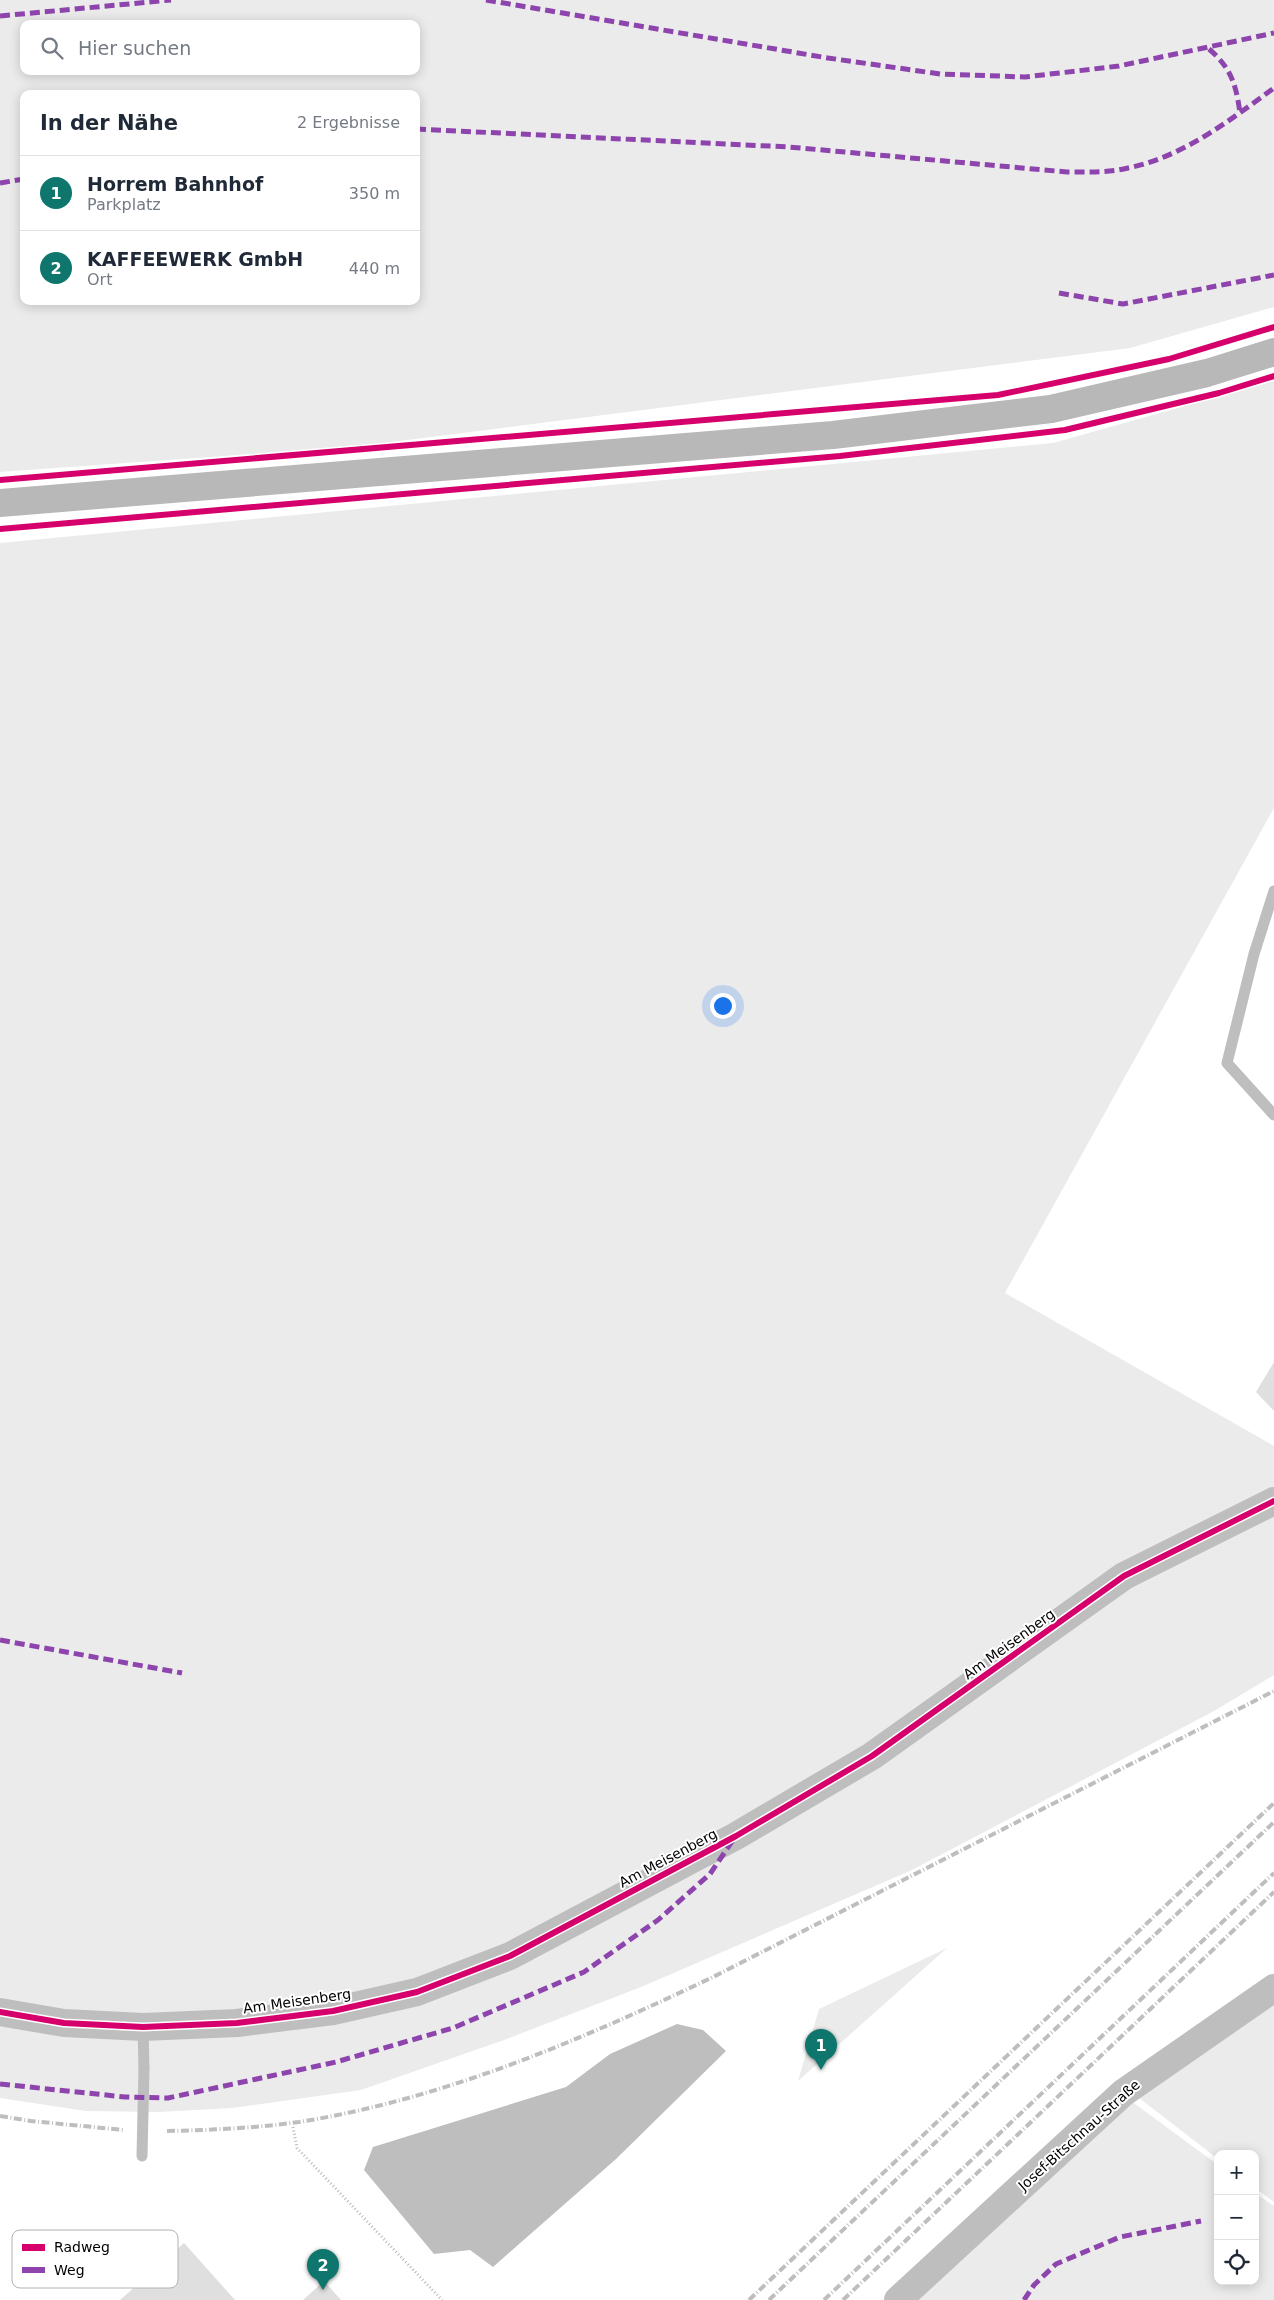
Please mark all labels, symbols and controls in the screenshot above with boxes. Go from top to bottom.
search box [20,20,420,75]
icon: search [38,34,66,62]
text: Hier suchen [78,37,191,59]
text: In der Nähe [40,111,178,135]
text: 2 Ergebnisse [297,113,400,132]
text: Horrem Bahnhof [87,173,263,195]
text: 1 [50,184,62,203]
text: 350 m [349,184,400,203]
text: Parkplatz [87,195,161,214]
text: KAFFEEWERK GmbH [87,248,303,270]
text: 2 [50,259,62,278]
text: 440 m [349,259,400,278]
text: Ort [87,270,112,289]
your location [710,993,736,1019]
street label: Am Meisenberg [960,1606,1058,1682]
street label: Am Meisenberg [616,1825,720,1891]
street label: Am Meisenberg [242,1985,352,2017]
pin: 1 [805,2029,837,2070]
street label: Josef-Bitschnau-Straße [1014,2076,1143,2194]
map controls [1214,2150,1259,2285]
button: + [1214,2150,1259,2195]
button: − [1214,2195,1259,2240]
legend [12,2230,178,2288]
text: Radweg [54,2239,110,2255]
button: locate [1214,2240,1259,2285]
pin: 2 [307,2249,339,2290]
text: Weg [54,2262,85,2278]

